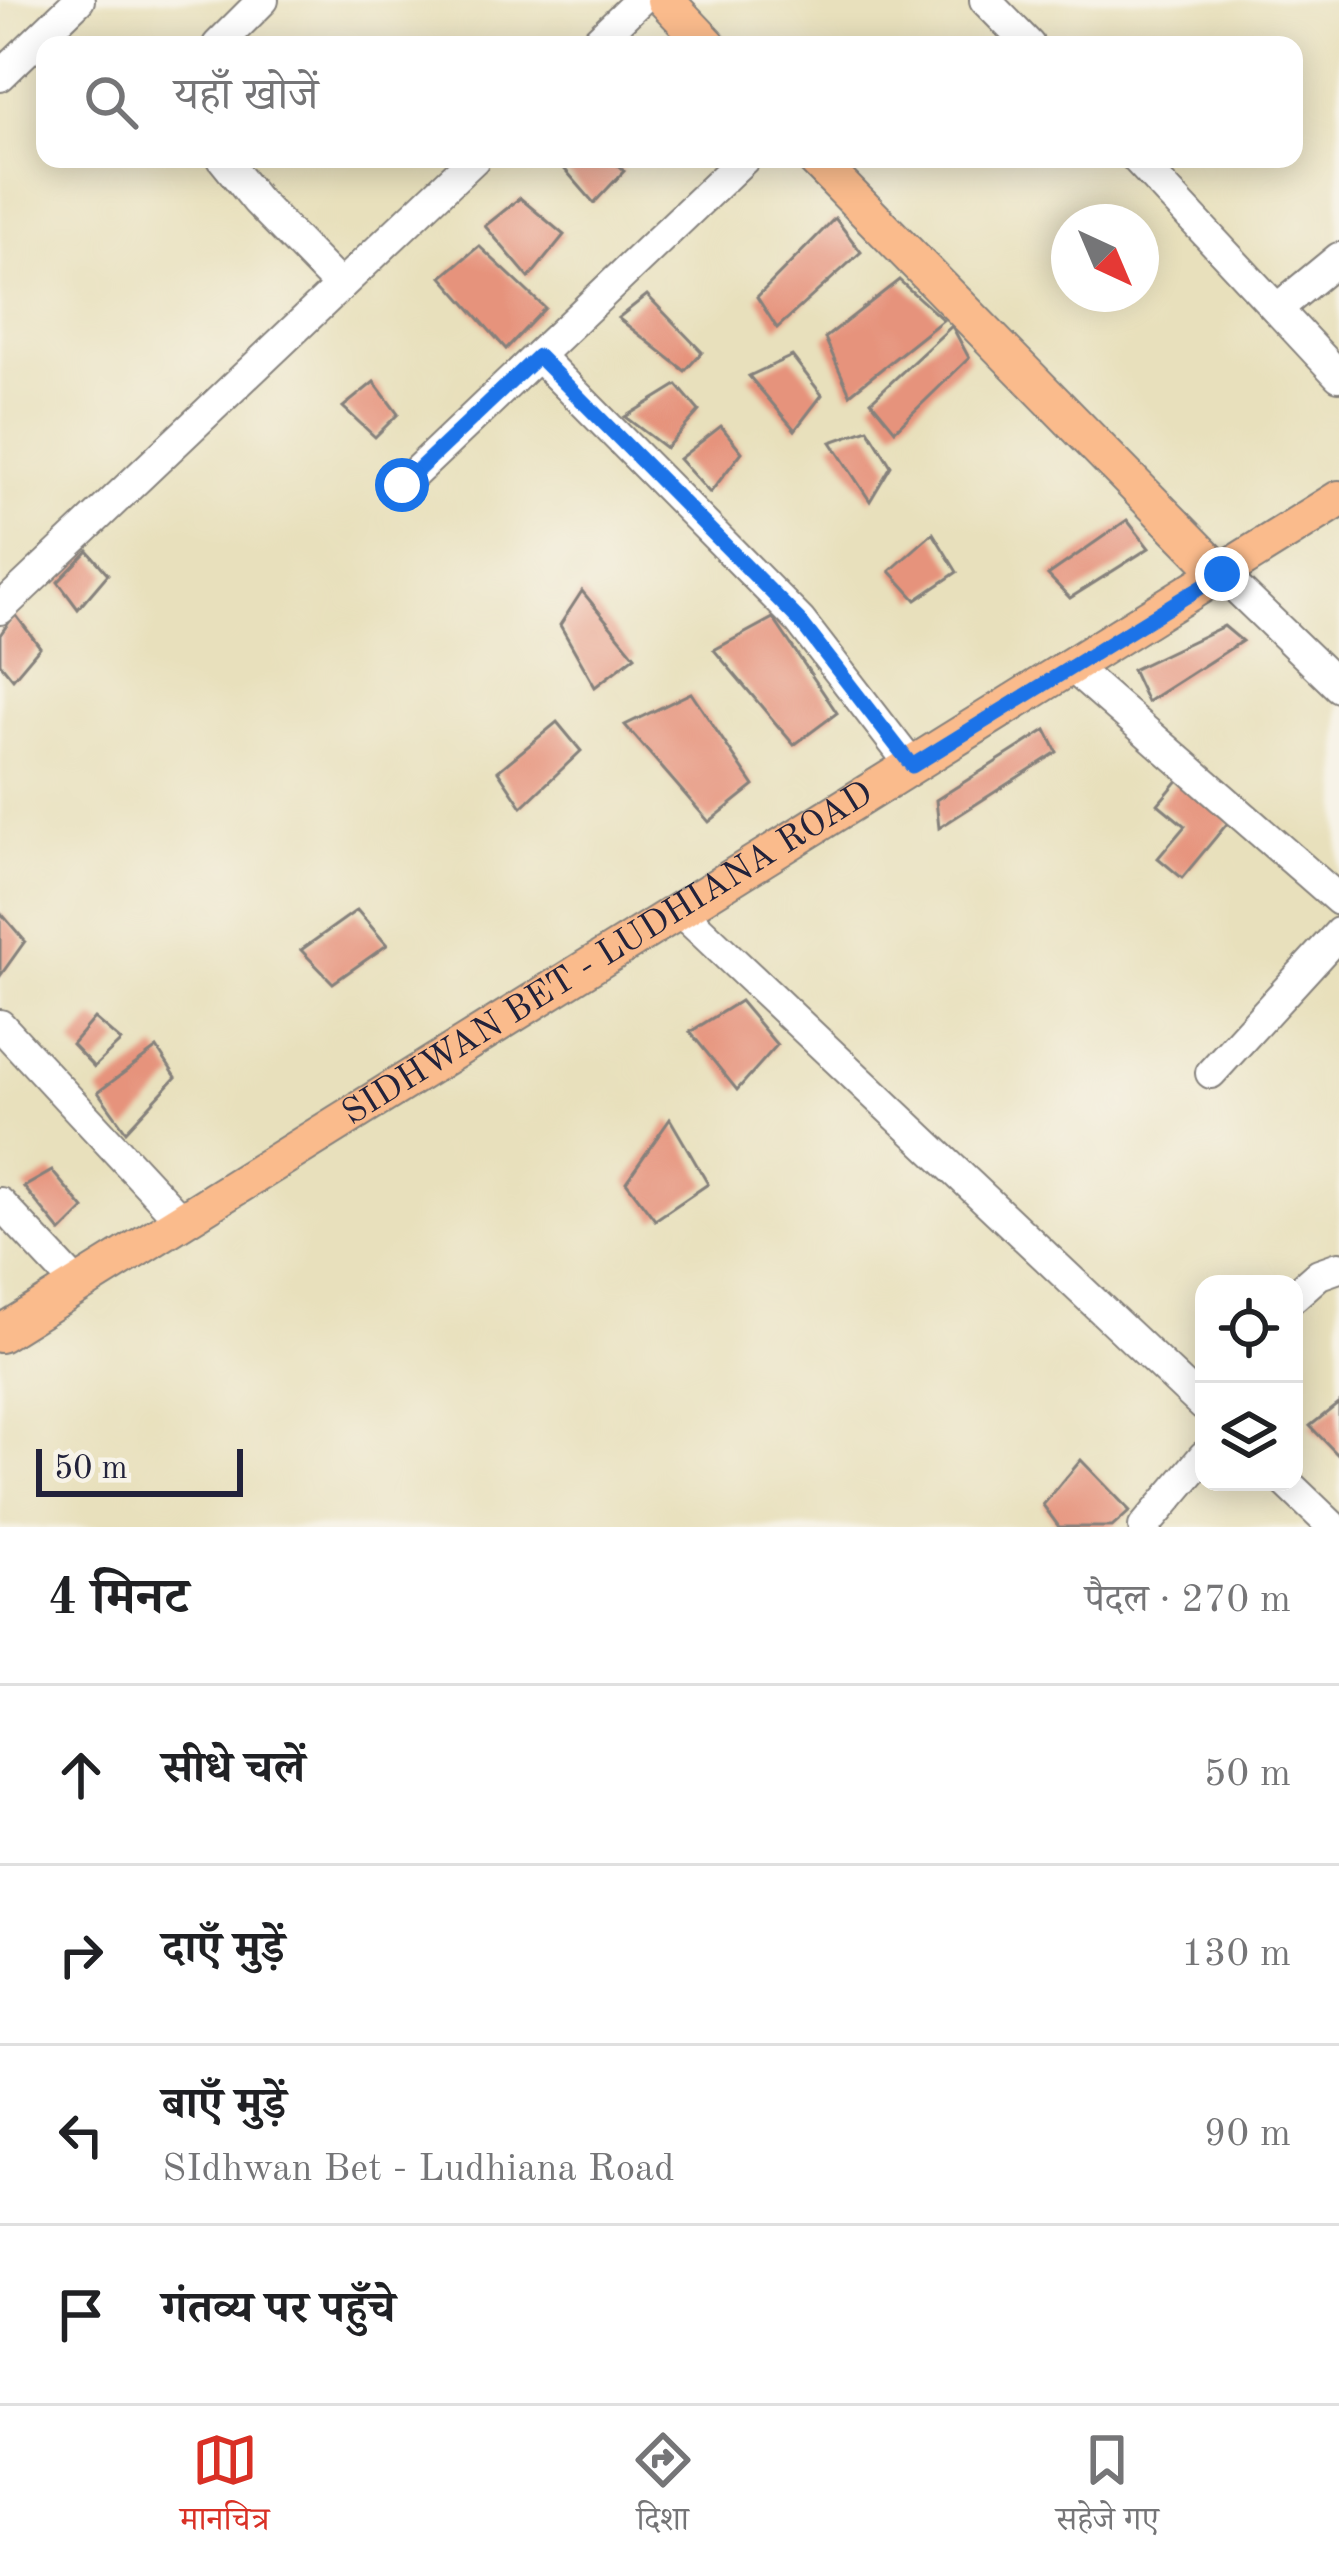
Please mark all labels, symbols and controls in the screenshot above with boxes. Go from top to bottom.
search box [36,36,1303,168]
icon: search [78,69,144,135]
text: यहाँ खोजें [174,75,318,120]
north arrow [1051,204,1159,312]
route start [375,458,429,512]
route end [1195,547,1249,601]
street label: SIDHWAN BET - LUDHIANA ROAD [337,776,880,1133]
map controls [1195,1275,1303,1491]
button: locate [1195,1275,1303,1383]
button: layers [1195,1383,1303,1491]
scale bar [36,1443,243,1496]
text: 50 m [54,1453,128,1486]
text: 4 मिनट [48,1574,189,1625]
text: पैदल · 270 m [1085,1581,1291,1620]
icon: ahead [48,1742,114,1808]
text: सीधे चलें [162,1748,305,1793]
text: 50 m [1204,1755,1291,1794]
icon: right [48,1922,114,1988]
text: दाएँ मुड़ें [162,1928,285,1973]
text: 130 m [1181,1935,1291,1974]
text: बाएँ मुड़ें [162,2084,286,2129]
icon: left [48,2102,114,2168]
text: 90 m [1204,2115,1291,2154]
text: SIdhwan Bet - Ludhiana Road [162,2150,675,2189]
icon: arrive [48,2282,114,2348]
text: गंतव्य पर पहुँचे [162,2288,395,2333]
tab: मानचित्र [180,2427,270,2551]
tab: दिशा [630,2427,696,2551]
tab: सहेजे गए [1056,2427,1159,2551]

